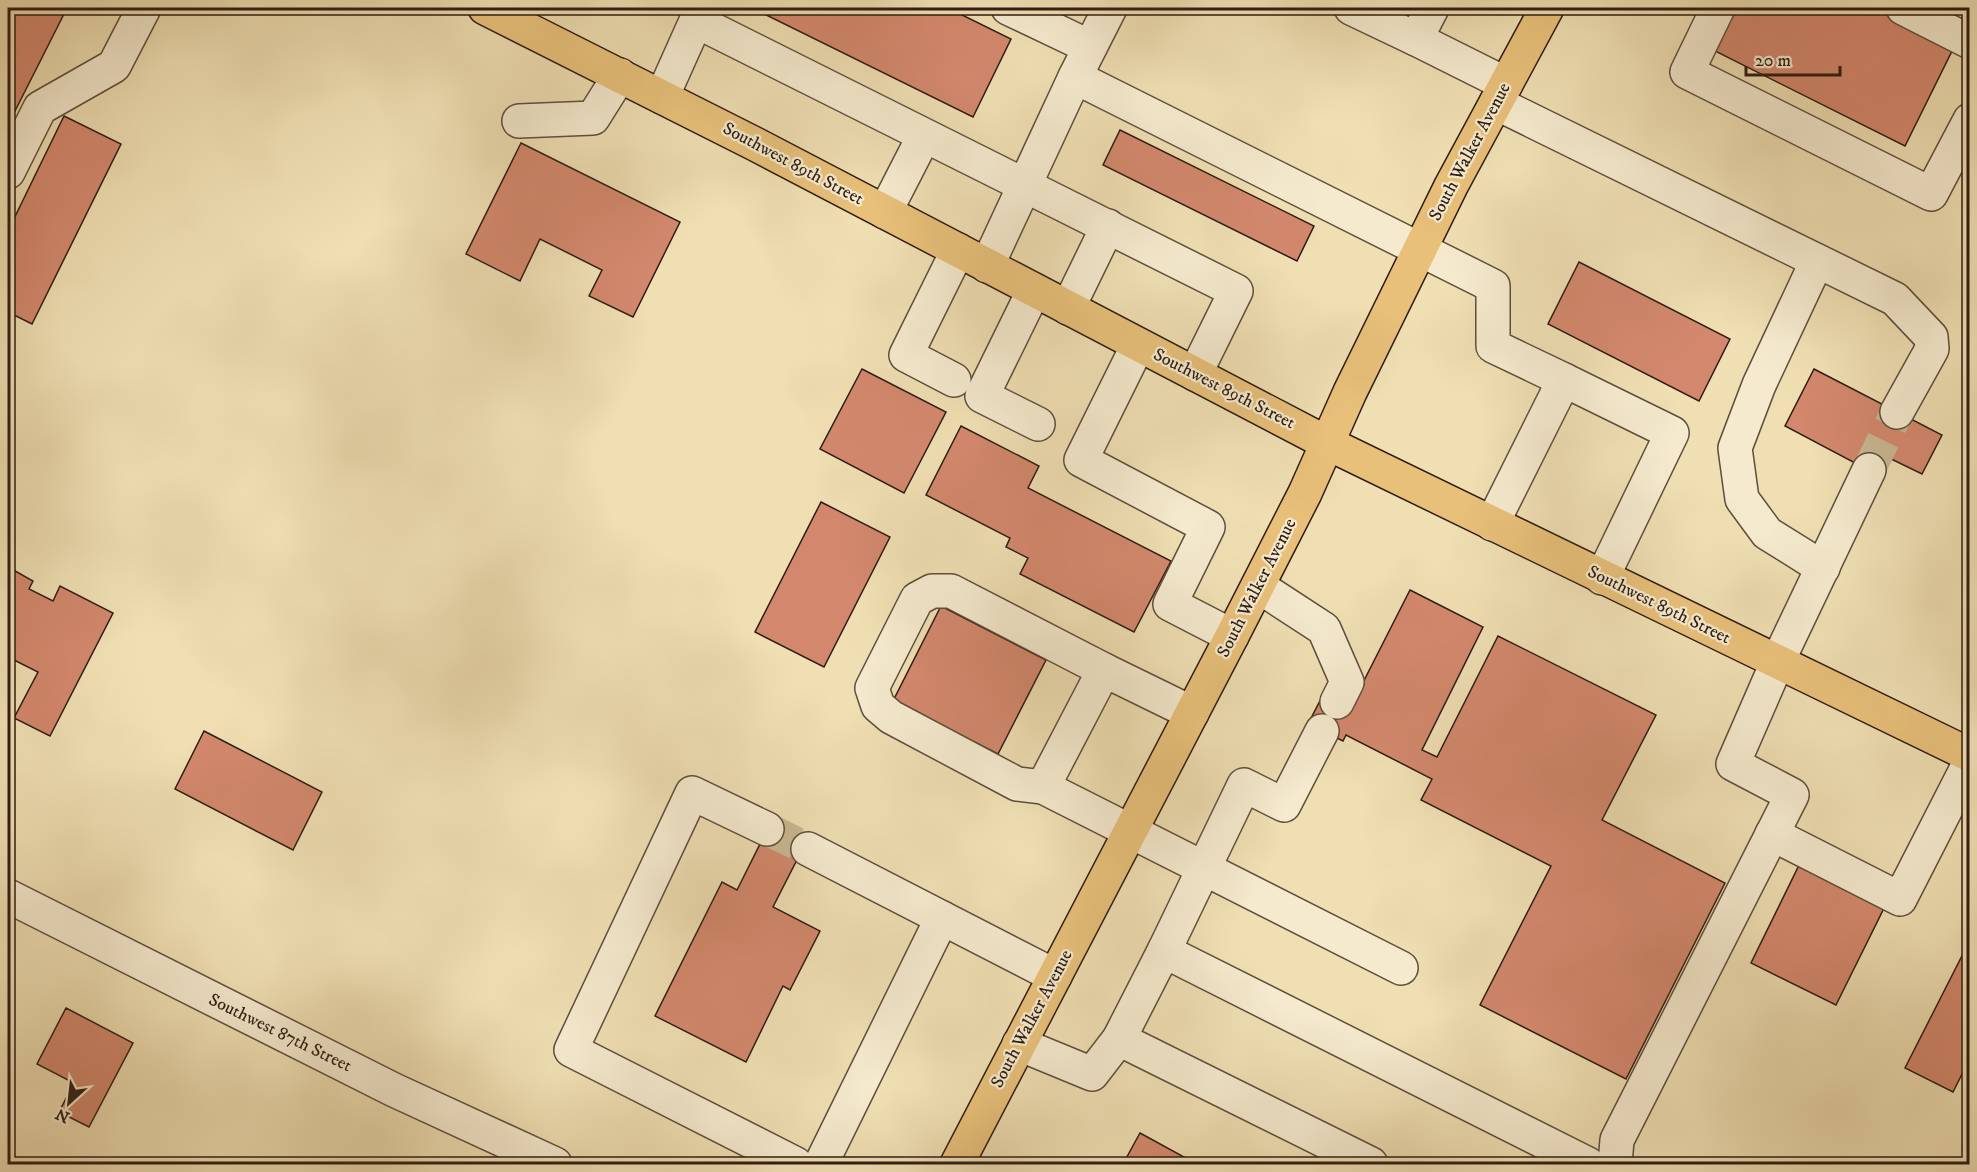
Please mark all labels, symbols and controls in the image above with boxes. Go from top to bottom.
scale bar [1746,39,1840,77]
text: 20 m [1755,50,1791,72]
street label: South Walker Avenue [1424,79,1516,225]
street label: Southwest 89th Street [719,118,867,210]
street label: Southwest 89th Street [1149,344,1299,434]
street label: South Walker Avenue [1212,515,1302,661]
street label: Southwest 89th Street [1584,561,1734,649]
street label: South Walker Avenue [986,946,1078,1092]
street label: Southwest 87th Street [205,989,355,1077]
north arrow [39,1073,99,1133]
text: N [52,1104,73,1127]

